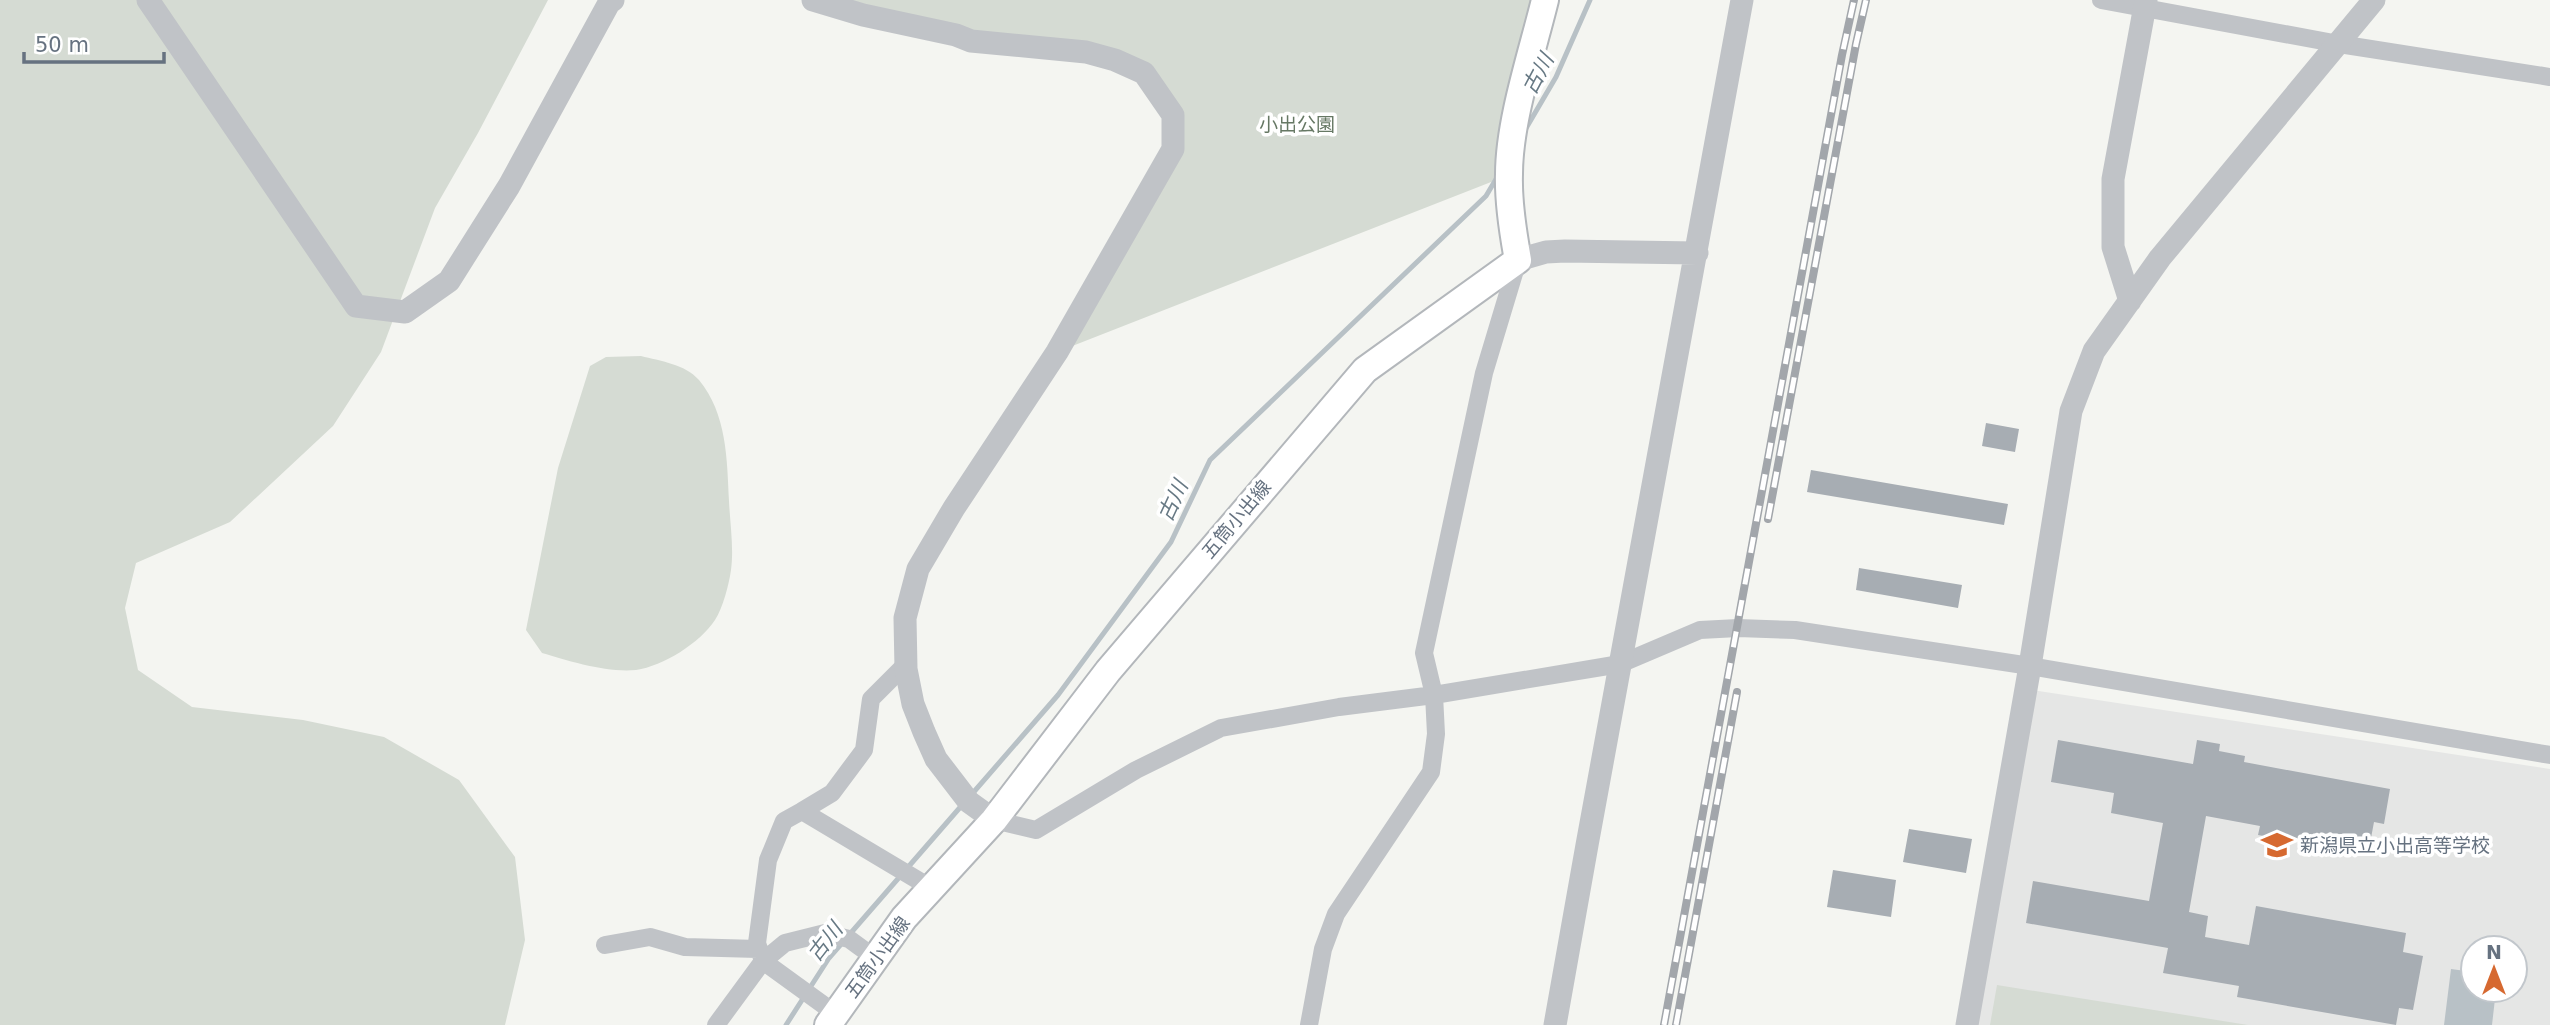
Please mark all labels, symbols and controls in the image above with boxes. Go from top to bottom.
scale bar [24,21,164,65]
text: 50 m [35,33,89,57]
water label: 古川 [1518,48,1559,98]
park label: 小出公園 [1259,113,1335,135]
water label: 古川 [1153,475,1194,525]
street label: 五筒小出線 [1197,476,1275,562]
school or university icon: 新潟県立小出高等学校 [2260,828,2294,862]
place label: 新潟県立小出高等学校 [2300,834,2490,856]
street label: 五筒小出線 [840,912,914,1002]
water label: 古川 [803,916,849,966]
north arrow [2459,934,2529,1004]
text: N [2486,941,2502,963]

